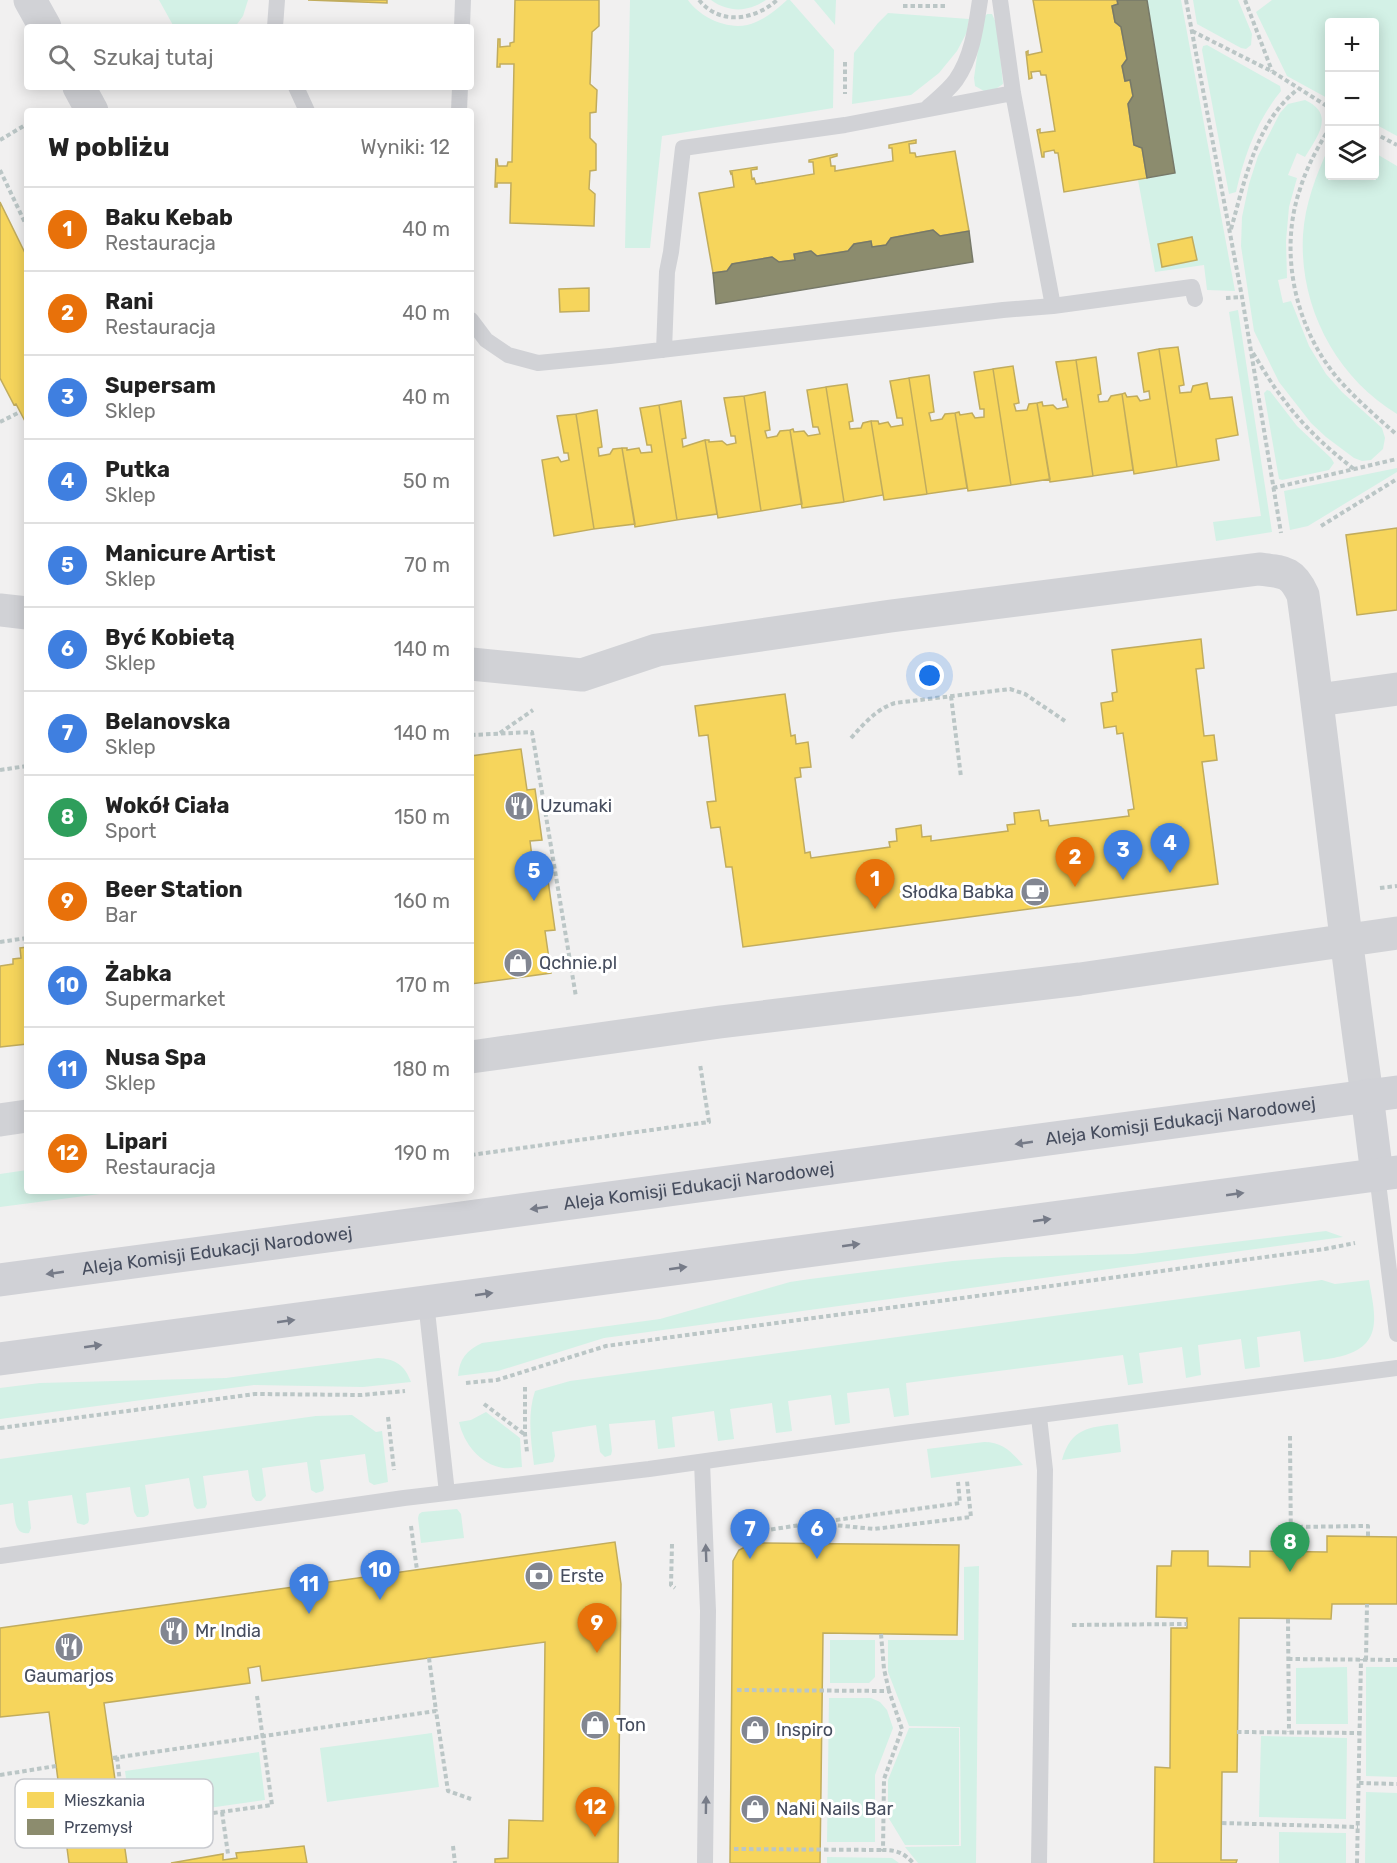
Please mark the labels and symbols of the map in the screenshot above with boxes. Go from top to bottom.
your location [915,661,944,690]
restaurant icon: Uzumaki [503,790,535,822]
place label: Uzumaki [540,795,612,817]
pin: 4 [1150,824,1190,873]
pin: 3 [1104,830,1142,880]
pin: 2 [1056,838,1094,887]
pin: 5 [514,852,554,901]
pin: 1 [856,860,894,909]
cafe icon: Słodka Babka [1019,876,1051,908]
place label: Słodka Babka [902,881,1014,903]
shop icon: Qchnie.pl [502,947,534,979]
place label: Qchnie.pl [539,952,617,974]
street label: Aleja Komisji Edukacji Narodowej [1044,1092,1317,1150]
one-way arrow [1015,1139,1034,1148]
street label: Aleja Komisji Edukacji Narodowej [562,1157,835,1215]
one-way arrow [1226,1189,1245,1198]
one-way arrow [530,1203,549,1213]
one-way arrow [1032,1215,1051,1224]
street label: Aleja Komisji Edukacji Narodowej [80,1222,354,1280]
one-way arrow [842,1240,861,1250]
one-way arrow [668,1264,687,1273]
one-way arrow [45,1268,64,1277]
one-way arrow [475,1290,494,1299]
one-way arrow [277,1316,296,1325]
one-way arrow [84,1342,103,1351]
pin: 7 [730,1510,770,1559]
pin: 6 [798,1510,836,1559]
pin: 8 [1270,1522,1310,1572]
one-way arrow [701,1543,710,1562]
pin: 10 [360,1550,400,1600]
bank icon: Erste [523,1560,555,1592]
pin: 11 [290,1564,328,1614]
place label: Erste [560,1565,604,1587]
pin: 9 [578,1604,616,1653]
restaurant icon: Mr India [158,1615,190,1647]
place label: Mr India [195,1620,261,1642]
restaurant icon: Gaumarjos [53,1631,85,1663]
place label: Gaumarjos [24,1665,114,1687]
shop icon: Ton [579,1709,611,1741]
place label: Ton [616,1714,646,1736]
shop icon: Inspiro [739,1714,771,1746]
place label: Inspiro [776,1719,833,1741]
legend [15,1779,213,1848]
pin: 12 [576,1788,614,1837]
text: Mieszkania [64,1791,145,1810]
shop icon: NaNi Nails Bar [739,1793,771,1825]
one-way arrow [701,1795,710,1814]
place label: NaNi Nails Bar [776,1798,893,1820]
text: Przemysł [64,1818,133,1837]

